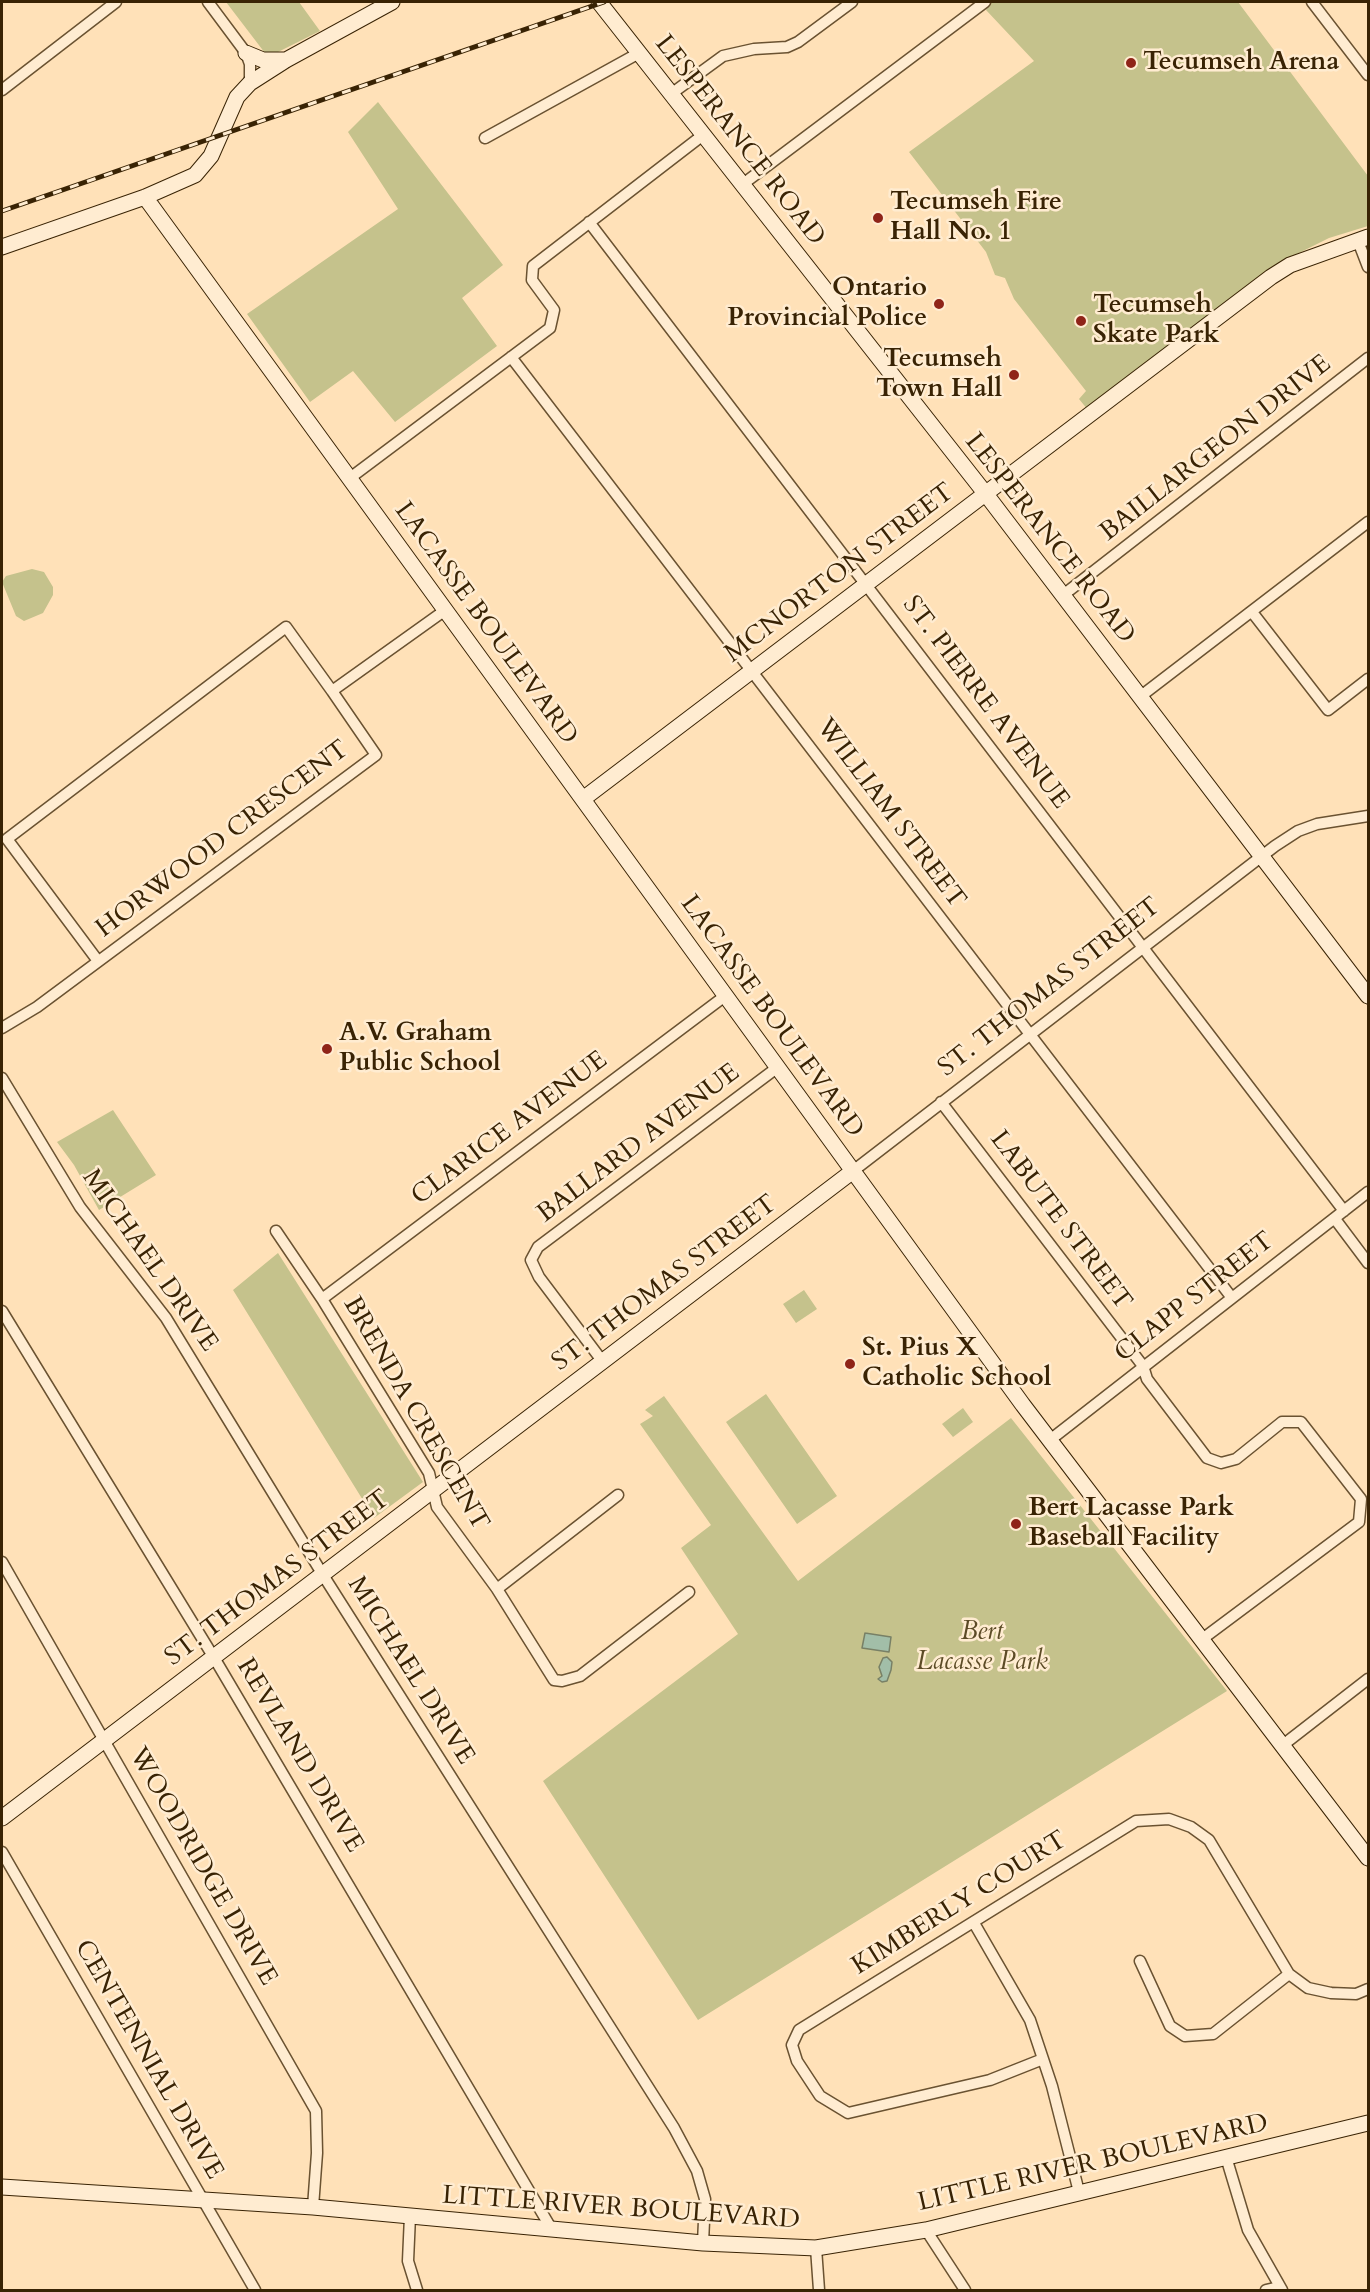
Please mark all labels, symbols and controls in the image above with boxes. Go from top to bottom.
street label: LESPERANCE ROAD [647,30,831,252]
place label: Tecumseh Arena [1143,47,1339,79]
marker: Tecumseh Arena [1124,56,1138,70]
place label: Tecumseh Fire Hall No. 1 [890,187,1062,249]
marker: Tecumseh Fire Hall No. 1 [871,211,885,225]
place label: Ontario Provincial Police [727,273,927,334]
place label: Tecumseh Skate Park [1093,290,1220,352]
marker: Ontario Provincial Police [932,297,946,311]
marker: Tecumseh Skate Park [1074,314,1088,328]
place label: Tecumseh Town Hall [876,344,1002,406]
street label: BAILLARGEON DRIVE [1094,349,1338,549]
marker: Tecumseh Town Hall [1007,368,1021,382]
street label: LESPERANCE ROAD [957,428,1141,650]
street label: MCNORTON STREET [719,478,961,670]
street label: LACASSE BOULEVARD [387,497,583,751]
street label: ST. PIERRE AVENUE [895,591,1075,815]
street label: WILLIAM STREET [809,713,971,915]
street label: HORWOOD CRESCENT [91,735,355,945]
street label: LACASSE BOULEVARD [673,890,869,1144]
street label: ST. THOMAS STREET [933,892,1167,1084]
place label: A.V. Graham Public School [339,1018,501,1080]
marker: A.V. Graham Public School [320,1042,334,1056]
street label: CLARICE AVENUE [406,1045,614,1213]
street label: BALLARD AVENUE [532,1058,746,1230]
street label: LABUTE STREET [982,1125,1138,1317]
street label: MICHAEL DRIVE [74,1164,224,1358]
street label: ST. THOMAS STREET [547,1189,783,1379]
street label: CLAPP STREET [1109,1226,1281,1370]
street label: BRENDA CRESCENT [335,1292,495,1536]
place label: St. Pius X Catholic School [862,1333,1051,1394]
marker: St. Pius X Catholic School [843,1357,857,1371]
street label: ST. THOMAS STREET [160,1484,396,1674]
place label: Bert Lacasse Park Baseball Facility [1028,1493,1234,1554]
marker: Bert Lacasse Park Baseball Facility [1009,1517,1023,1531]
street label: MICHAEL DRIVE [340,1571,480,1771]
park label: Bert Lacasse Park [916,1617,1048,1678]
street label: REVLAND DRIVE [229,1653,369,1859]
street label: WOODRIDGE DRIVE [121,1742,283,1992]
street label: KIMBERLY COURT [847,1825,1073,1983]
street label: CENTENNIAL DRIVE [67,1935,229,2185]
street label: LITTLE RIVER BOULEVARD [915,2108,1271,2220]
street label: LITTLE RIVER BOULEVARD [441,2181,801,2237]

